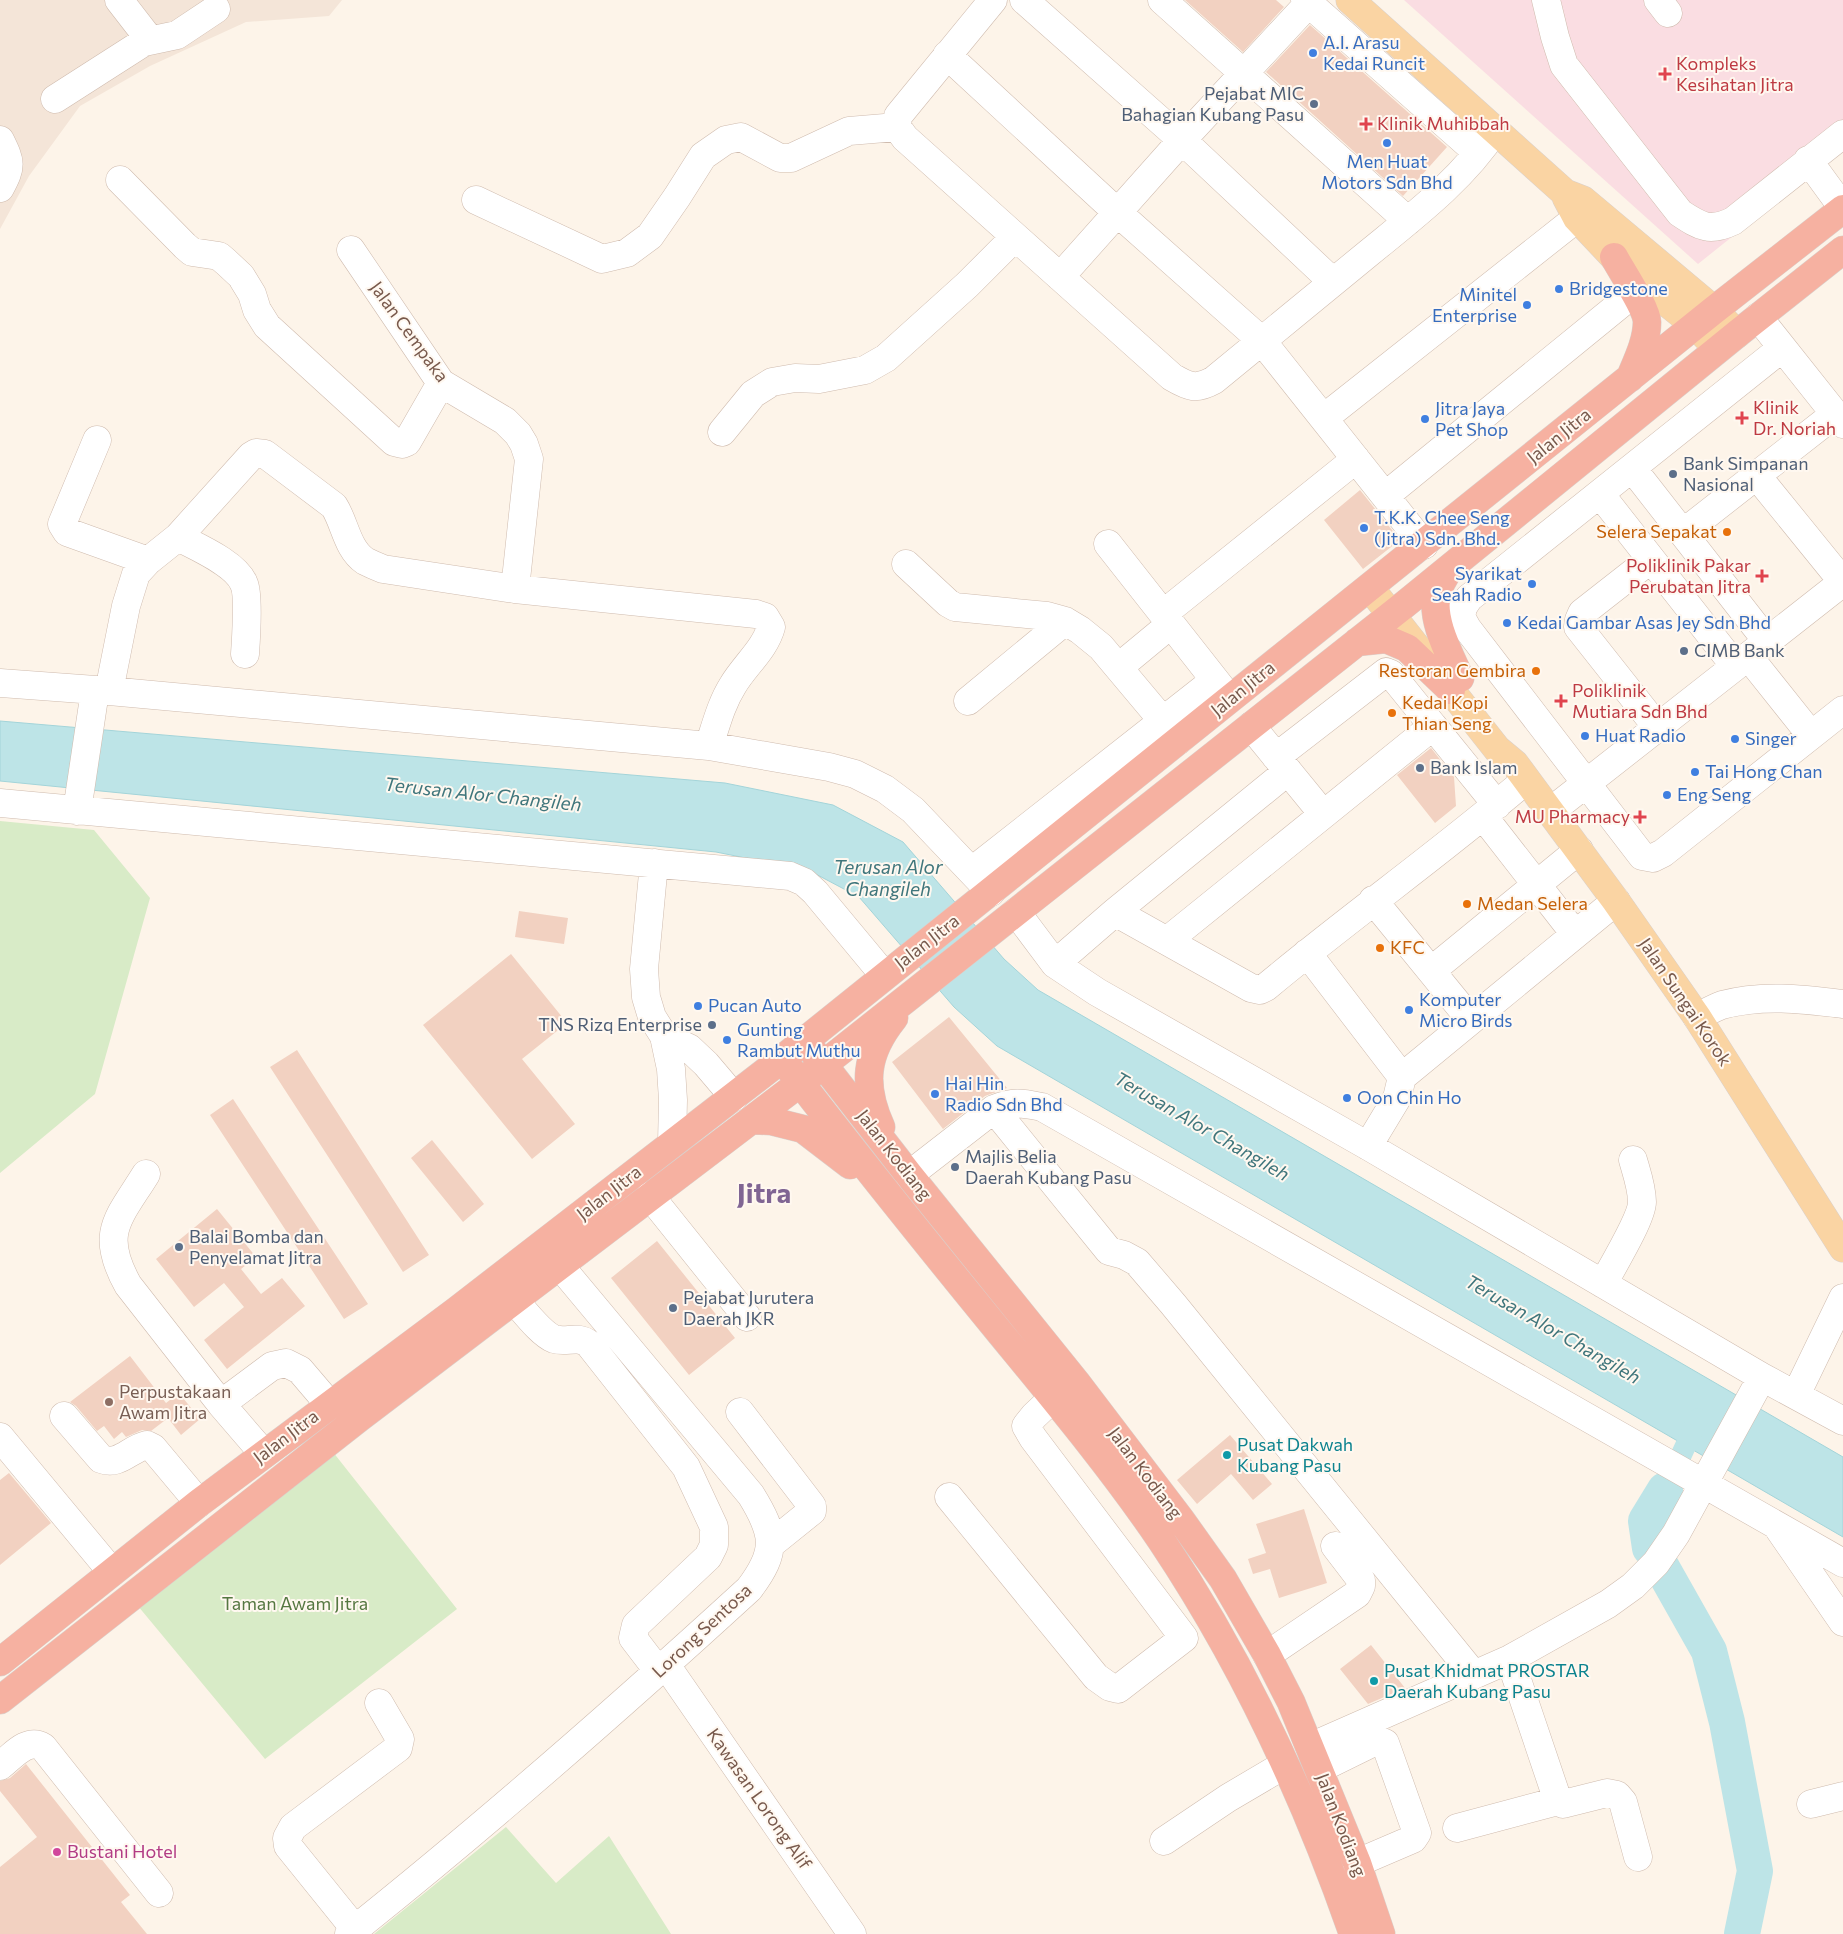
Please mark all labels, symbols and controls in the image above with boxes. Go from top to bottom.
place label: A.I. Arasu Kedai Runcit [1323,31,1425,74]
marker: A.I. Arasu Kedai Runcit [1307,47,1319,59]
place label: Kompleks Kesihatan Jitra [1676,52,1794,95]
marker: Kompleks Kesihatan Jitra [1658,67,1672,81]
place label: Pejabat MIC Bahagian Kubang Pasu [1121,82,1304,125]
marker: Pejabat MIC Bahagian Kubang Pasu [1308,98,1320,110]
place label: Klinik Muhibbah [1377,112,1510,134]
marker: Klinik Muhibbah [1359,117,1373,131]
marker: Men Huat Motors Sdn Bhd [1381,137,1393,149]
place label: Men Huat Motors Sdn Bhd [1321,150,1453,193]
street label: Jalan Cempaka [366,277,454,386]
place label: Bridgestone [1569,277,1668,299]
place label: Minitel Enterprise [1432,283,1517,326]
marker: Bridgestone [1553,283,1565,295]
marker: Minitel Enterprise [1521,299,1533,311]
place label: Klinik Dr. Noriah [1753,396,1836,439]
place label: Jitra Jaya Pet Shop [1435,397,1508,440]
street label: Jalan Jitra [1522,403,1595,468]
marker: Klinik Dr. Noriah [1735,411,1749,425]
marker: Jitra Jaya Pet Shop [1419,413,1431,425]
place label: Bank Simpanan Nasional [1683,452,1809,495]
marker: Bank Simpanan Nasional [1667,468,1679,480]
place label: T.K.K. Chee Seng (Jitra) Sdn. Bhd. [1374,506,1510,549]
place label: Selera Sepakat [1596,520,1717,542]
marker: T.K.K. Chee Seng (Jitra) Sdn. Bhd. [1358,522,1370,534]
marker: Selera Sepakat [1721,526,1733,538]
place label: Poliklinik Pakar Perubatan Jitra [1626,554,1751,597]
place label: Syarikat Seah Radio [1432,562,1522,605]
marker: Poliklinik Pakar Perubatan Jitra [1755,569,1769,583]
marker: Syarikat Seah Radio [1526,578,1538,590]
place label: Kedai Gambar Asas Jey Sdn Bhd [1517,611,1771,633]
marker: Kedai Gambar Asas Jey Sdn Bhd [1501,617,1513,629]
place label: CIMB Bank [1694,639,1785,661]
marker: CIMB Bank [1678,645,1690,657]
street label: Jalan Jitra [1206,656,1279,721]
place label: Restoran Gembira [1379,659,1526,681]
marker: Restoran Gembira [1530,665,1542,677]
place label: Poliklinik Mutiara Sdn Bhd [1572,679,1708,722]
place label: Kedai Kopi Thian Seng [1402,691,1492,734]
marker: Poliklinik Mutiara Sdn Bhd [1554,694,1568,708]
marker: Kedai Kopi Thian Seng [1386,707,1398,719]
place label: Huat Radio [1595,724,1686,746]
place label: Singer [1745,727,1797,749]
marker: Huat Radio [1579,730,1591,742]
marker: Singer [1729,733,1741,745]
place label: Bank Islam [1430,756,1517,778]
place label: Tai Hong Chan [1705,760,1823,782]
marker: Bank Islam [1414,762,1426,774]
marker: Tai Hong Chan [1689,766,1701,778]
water label: Terusan Alor Changileh [383,772,583,815]
place label: Eng Seng [1677,783,1752,805]
marker: Eng Seng [1661,789,1673,801]
place label: MU Pharmacy [1515,805,1630,827]
marker: MU Pharmacy [1634,811,1646,823]
water label: Terusan Alor Changileh [834,855,944,900]
place label: Medan Selera [1477,892,1588,914]
marker: Medan Selera [1461,898,1473,910]
street label: Jalan Jitra [890,909,963,973]
street label: Jalan Sungai Korok [1635,933,1737,1070]
place label: KFC [1390,936,1425,958]
marker: KFC [1374,942,1386,954]
place label: Komputer Micro Birds [1419,988,1513,1031]
place label: Pucan Auto [708,994,802,1016]
marker: Pucan Auto [692,1000,704,1012]
marker: Komputer Micro Birds [1403,1004,1415,1016]
place label: TNS Rizq Enterprise [538,1013,702,1035]
place label: Gunting Rambut Muthu [737,1018,861,1061]
marker: TNS Rizq Enterprise [706,1019,718,1031]
marker: Gunting Rambut Muthu [721,1034,733,1046]
water label: Terusan Alor Changileh [1111,1066,1294,1185]
place label: Hai Hin Radio Sdn Bhd [945,1072,1063,1115]
place label: Oon Chin Ho [1357,1086,1462,1108]
marker: Hai Hin Radio Sdn Bhd [929,1088,941,1100]
marker: Oon Chin Ho [1341,1092,1353,1104]
street label: Jalan Kodiang [853,1105,937,1204]
place label: Majlis Belia Daerah Kubang Pasu [965,1145,1132,1188]
street label: Jalan Jitra [572,1160,645,1224]
marker: Majlis Belia Daerah Kubang Pasu [949,1161,961,1173]
district label: Jitra [737,1175,791,1209]
place label: Balai Bomba dan Penyelamat Jitra [189,1225,324,1268]
marker: Balai Bomba dan Penyelamat Jitra [173,1241,185,1253]
water label: Terusan Alor Changileh [1462,1269,1645,1388]
place label: Pejabat Jurutera Daerah JKR [683,1286,814,1329]
marker: Pejabat Jurutera Daerah JKR [667,1302,679,1314]
place label: Perpustakaan Awam Jitra [119,1380,231,1423]
marker: Perpustakaan Awam Jitra [103,1396,115,1408]
street label: Jalan Jitra [248,1405,322,1468]
street label: Jalan Kodiang [1104,1422,1188,1523]
place label: Pusat Dakwah Kubang Pasu [1237,1433,1353,1476]
marker: Pusat Dakwah Kubang Pasu [1221,1449,1233,1461]
street label: Lorong Sentosa [647,1579,756,1682]
park label: Taman Awam Jitra [222,1592,368,1614]
place label: Pusat Khidmat PROSTAR Daerah Kubang Pasu [1384,1659,1590,1702]
marker: Pusat Khidmat PROSTAR Daerah Kubang Pasu [1368,1675,1380,1687]
street label: Kawasan Lorong Alif [703,1724,817,1874]
street label: Jalan Kodiang [1312,1770,1372,1880]
place label: Bustani Hotel [67,1840,177,1862]
marker: Bustani Hotel [51,1846,63,1858]

